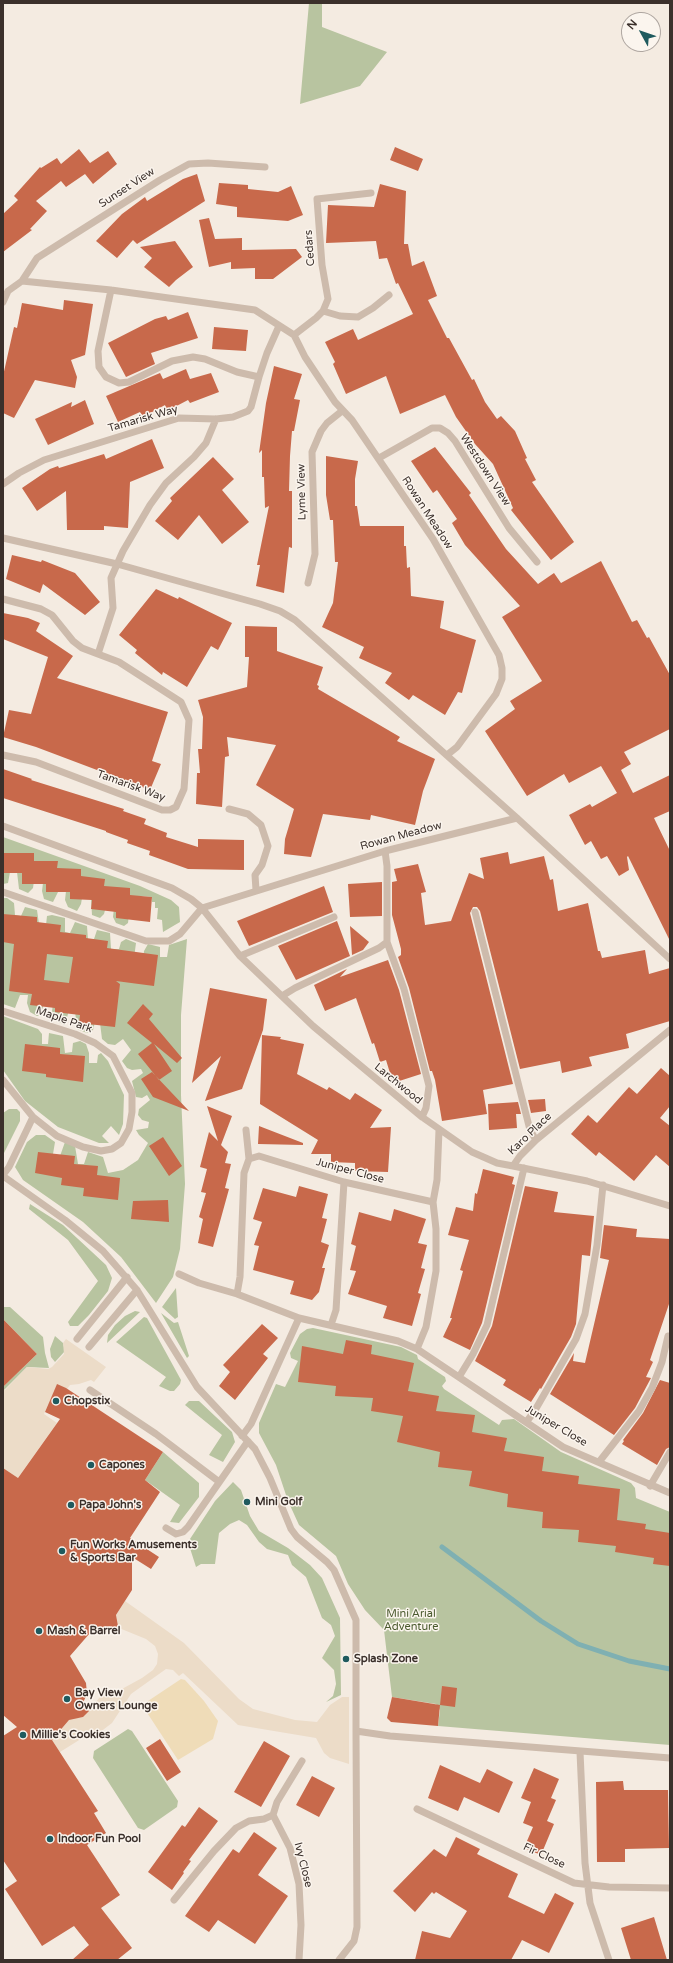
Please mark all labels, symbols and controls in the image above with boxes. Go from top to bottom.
north arrow [621,12,661,52]
text: N [624,17,640,32]
street label: Sunset View [97,165,157,211]
street label: Cedars [302,229,318,267]
street label: Tamarisk Way [107,403,179,435]
street label: Westdown View [457,432,513,508]
street label: Lyme View [295,464,309,520]
street label: Rowan Meadow [399,474,455,552]
street label: Tamarisk Way [95,767,167,805]
street label: Rowan Meadow [359,819,443,853]
street label: Maple Park [34,1004,94,1036]
street label: Larchwood [371,1061,425,1107]
street label: Karo Place [505,1110,555,1158]
street label: Juniper Close [314,1156,386,1186]
place label: Chopstix [64,1394,110,1408]
marker: Chopstix [51,1396,61,1406]
street label: Juniper Close [523,1402,589,1450]
place label: Capones [99,1458,145,1472]
marker: Capones [86,1460,96,1470]
place label: Mini Golf [255,1495,303,1509]
marker: Mini Golf [242,1497,252,1507]
place label: Papa John's [79,1498,141,1512]
marker: Papa John's [66,1500,76,1510]
place label: Fun Works Amusements & Sports Bar [70,1538,197,1564]
marker: Fun Works Amusements & Sports Bar [57,1546,67,1556]
park label: Mini Arial Adventure [384,1607,438,1633]
place label: Mash & Barrel [47,1624,121,1638]
marker: Mash & Barrel [34,1626,44,1636]
place label: Splash Zone [354,1652,418,1666]
marker: Splash Zone [341,1654,351,1664]
place label: Bay View Owners Lounge [75,1686,158,1712]
marker: Bay View Owners Lounge [62,1694,72,1704]
place label: Millie's Cookies [31,1728,110,1742]
marker: Millie's Cookies [18,1730,28,1740]
place label: Indoor Fun Pool [58,1832,141,1846]
marker: Indoor Fun Pool [45,1834,55,1844]
street label: Ivy Close [291,1841,315,1889]
street label: Fir Close [521,1841,567,1871]

